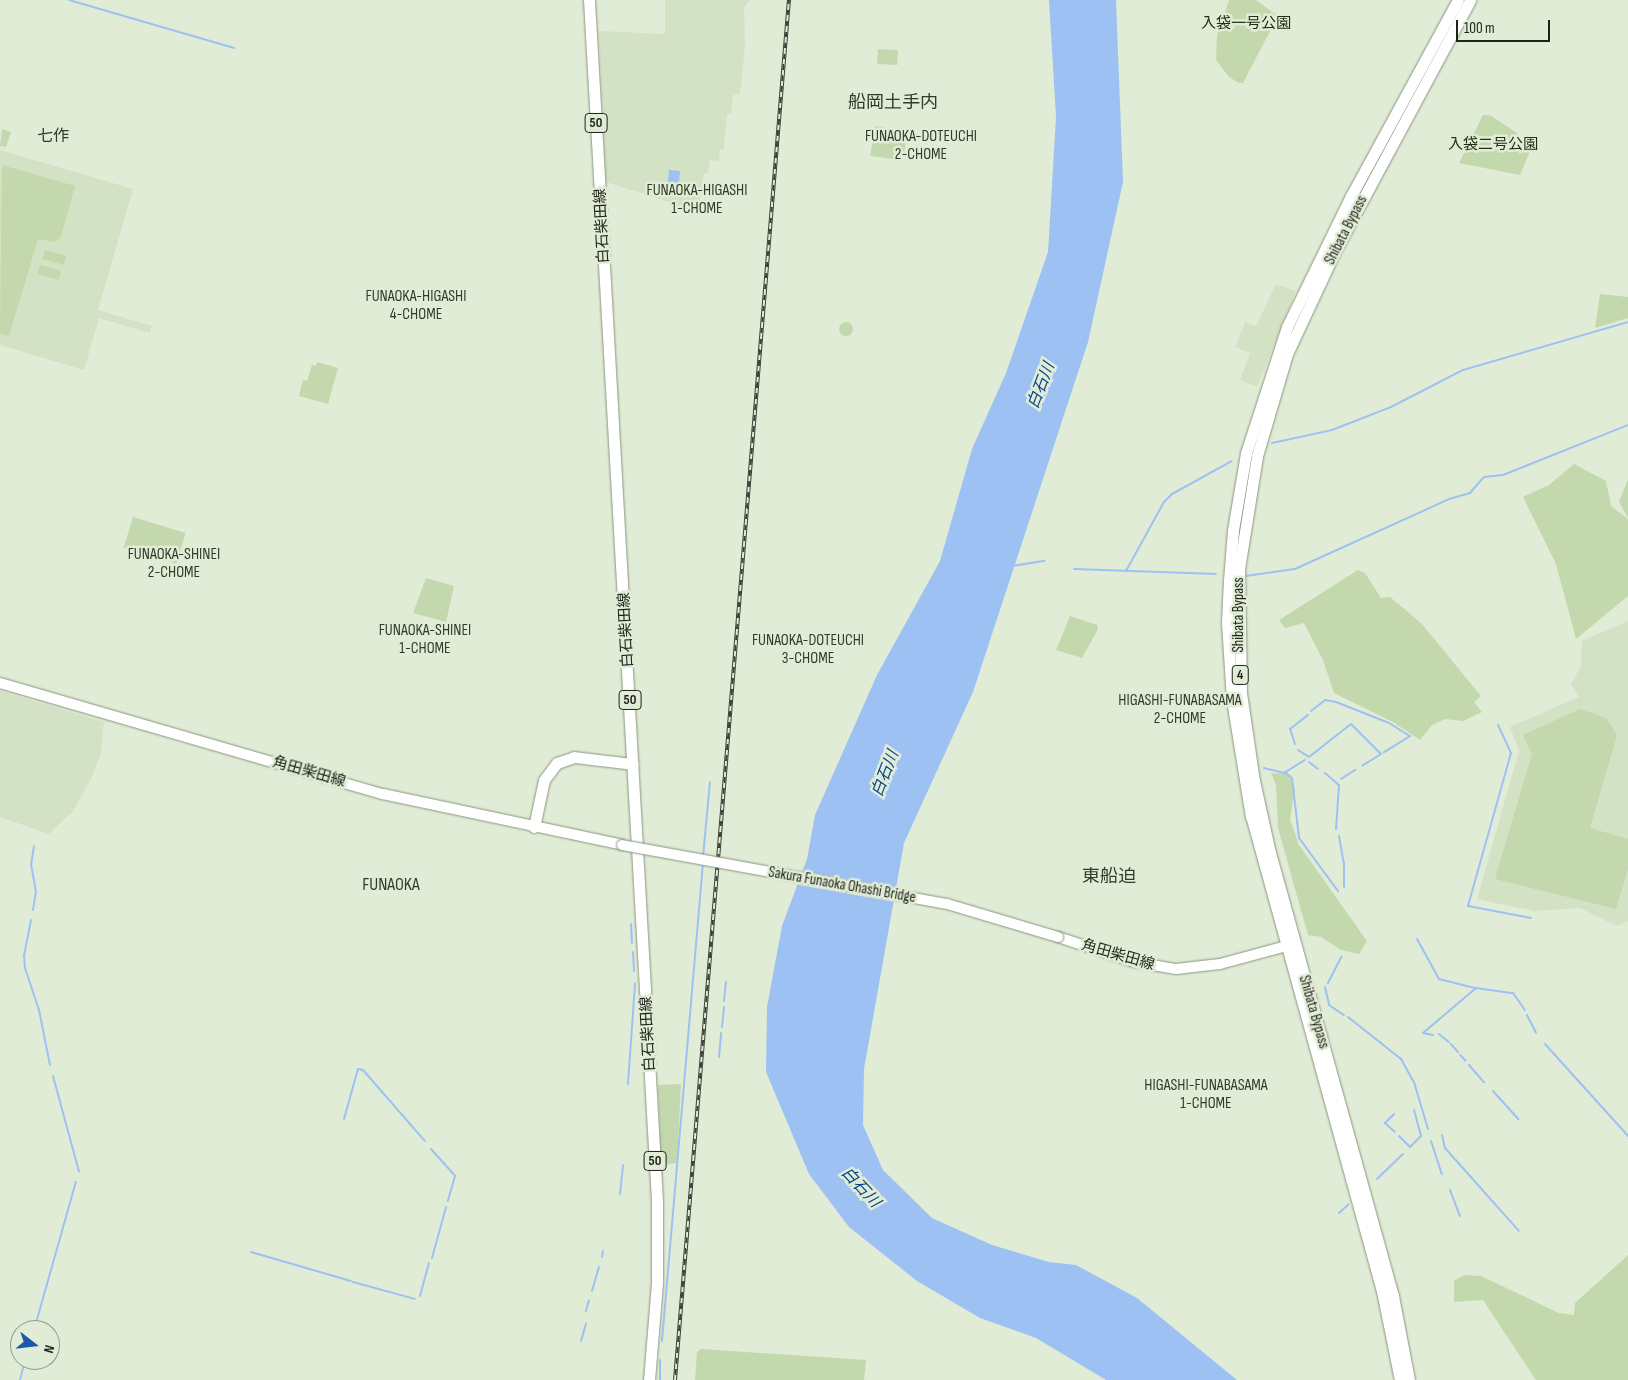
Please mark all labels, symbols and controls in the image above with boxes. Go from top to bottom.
scale bar [1458,10,1552,42]
park label: 入袋一号公園 [1201,15,1291,33]
text: 100 m [1464,19,1495,38]
district label: 船岡土手内 [848,92,938,114]
road number: 50 [584,112,608,134]
district label: 七作 [37,127,69,147]
district label: FUNAOKA-DOTEUCHI 2-CHOME [855,127,987,165]
park label: 入袋二号公園 [1448,136,1538,154]
district label: FUNAOKA-HIGASHI 1-CHOME [637,181,757,219]
street label: 白石柴田線 [591,188,613,264]
street label: Shibata Bypass [1321,192,1371,268]
district label: FUNAOKA-HIGASHI 4-CHOME [356,287,476,325]
water label: 白石川 [1024,360,1060,412]
district label: FUNAOKA-SHINEI 2-CHOME [119,545,229,583]
street label: Shibata Bypass [1230,577,1248,653]
street label: 白石柴田線 [615,592,637,668]
district label: FUNAOKA-SHINEI 1-CHOME [370,621,480,659]
district label: FUNAOKA-DOTEUCHI 3-CHOME [742,631,874,669]
road number: 4 [1231,664,1249,686]
road number: 50 [618,688,642,712]
district label: HIGASHI-FUNABASAMA 2-CHOME [1107,691,1253,729]
water label: 白石川 [868,748,904,800]
street label: 角田柴田線 [270,753,348,791]
street label: Sakura Funaoka Ohashi Bridge [767,863,917,907]
district label: 東船迫 [1082,866,1136,888]
district label: FUNAOKA [358,874,424,896]
street label: 角田柴田線 [1079,936,1157,974]
street label: Shibata Bypass [1295,973,1333,1051]
street label: 白石柴田線 [637,996,659,1072]
district label: HIGASHI-FUNABASAMA 1-CHOME [1133,1076,1279,1114]
road number: 50 [642,1150,668,1172]
water label: 白石川 [837,1164,883,1212]
north arrow [10,1320,60,1370]
text: N [40,1343,58,1355]

